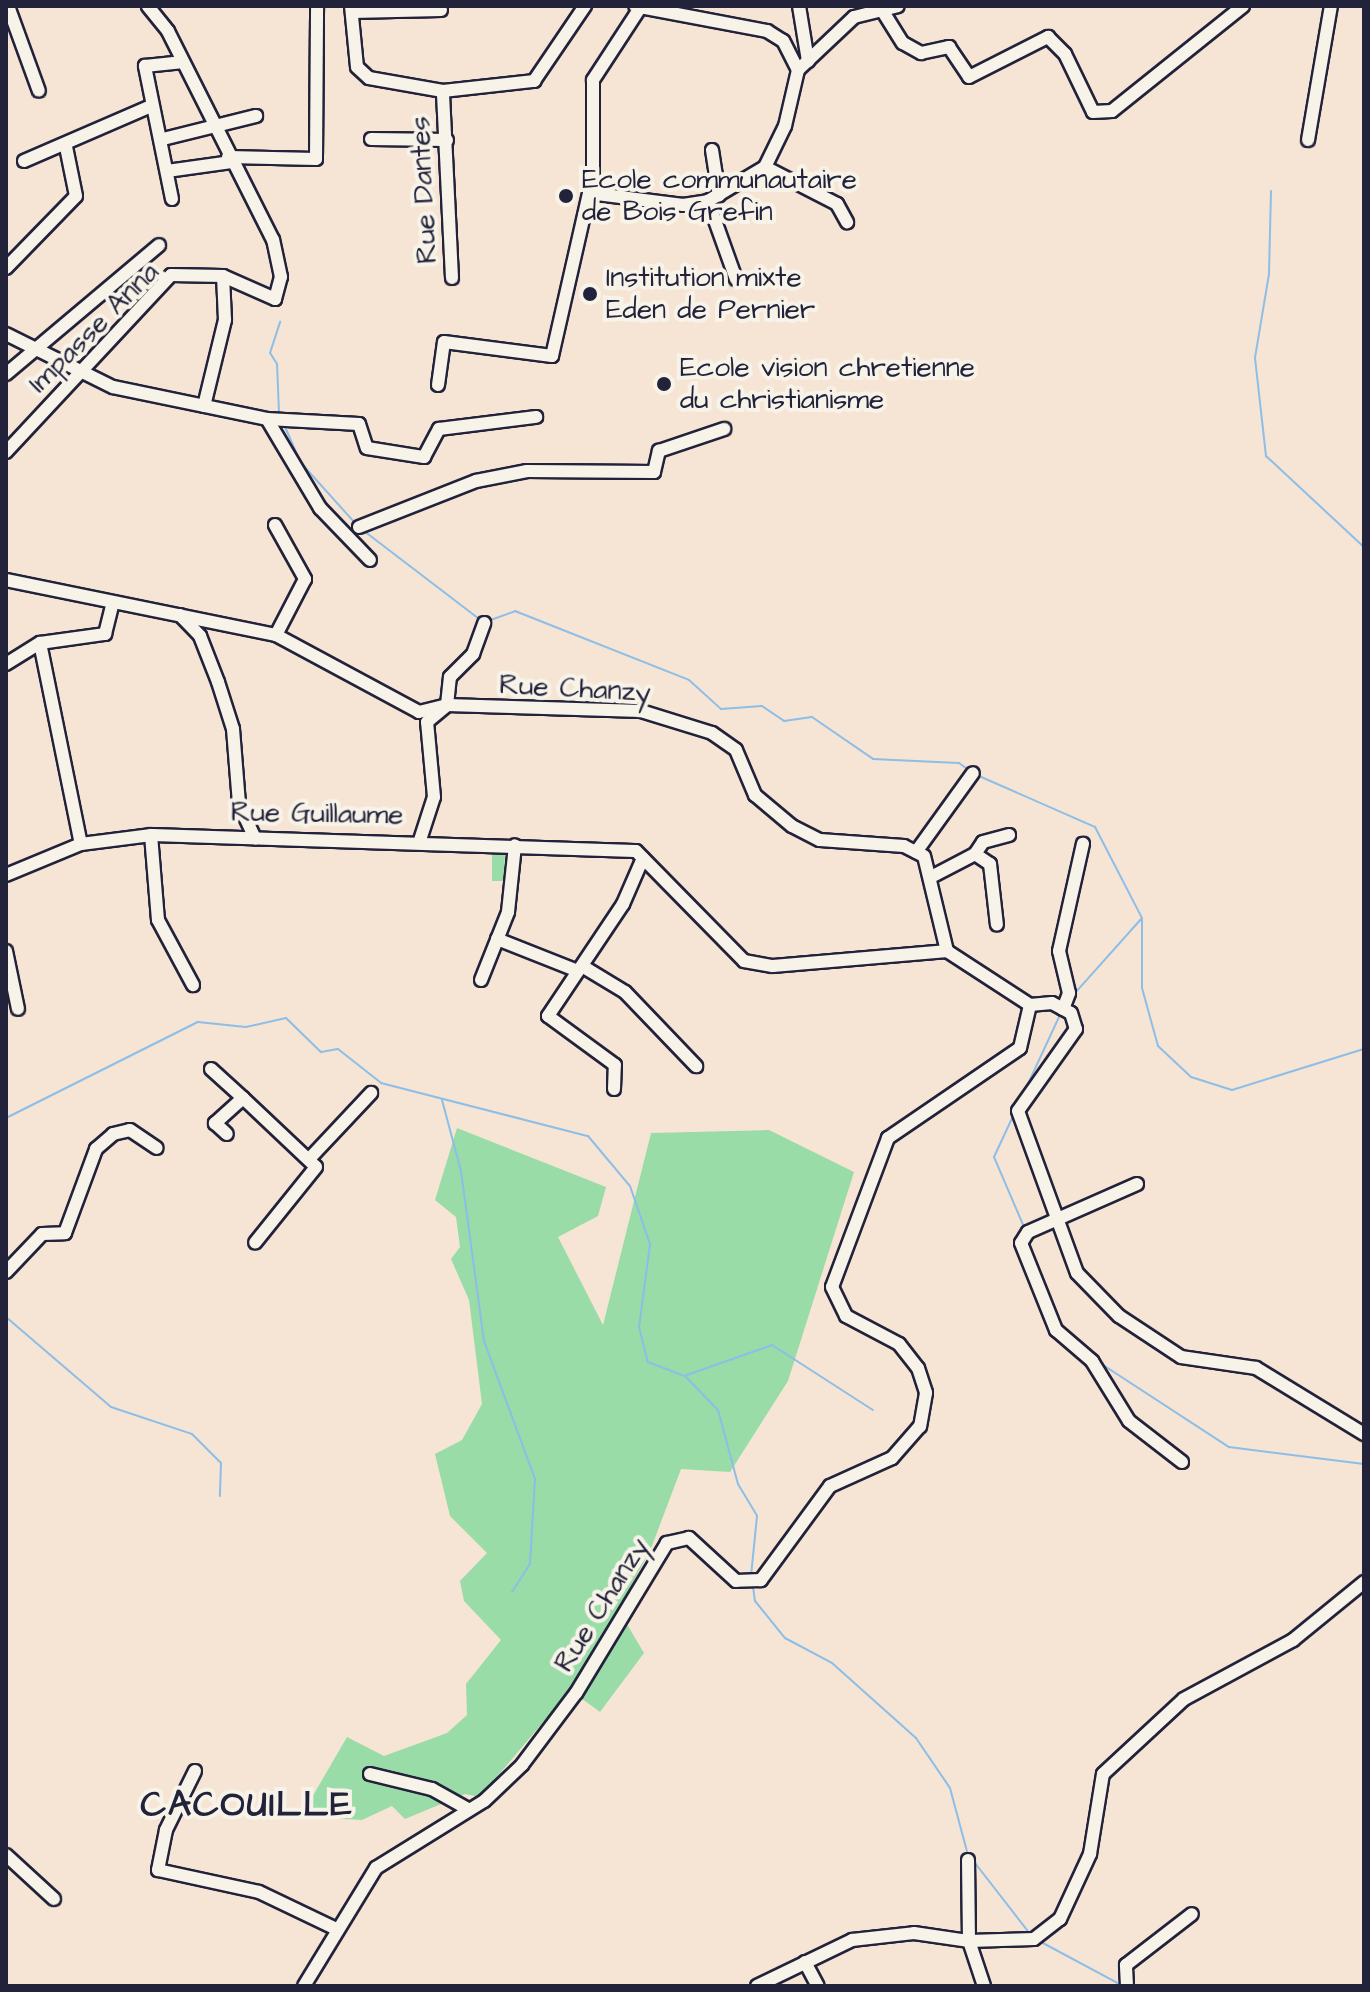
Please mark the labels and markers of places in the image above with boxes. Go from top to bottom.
place label: Ecole communautaire de Bois Grefin [582,163,857,229]
marker: Ecole communautaire de Bois Grefin [557,187,575,205]
place label: Institution mixte Eden de Pernier [606,261,815,327]
marker: Institution mixte Eden de Pernier [581,285,599,303]
place label: Ecole vision chretienne du christianisme [680,351,975,417]
marker: Ecole vision chretienne du christianisme [655,375,673,393]

